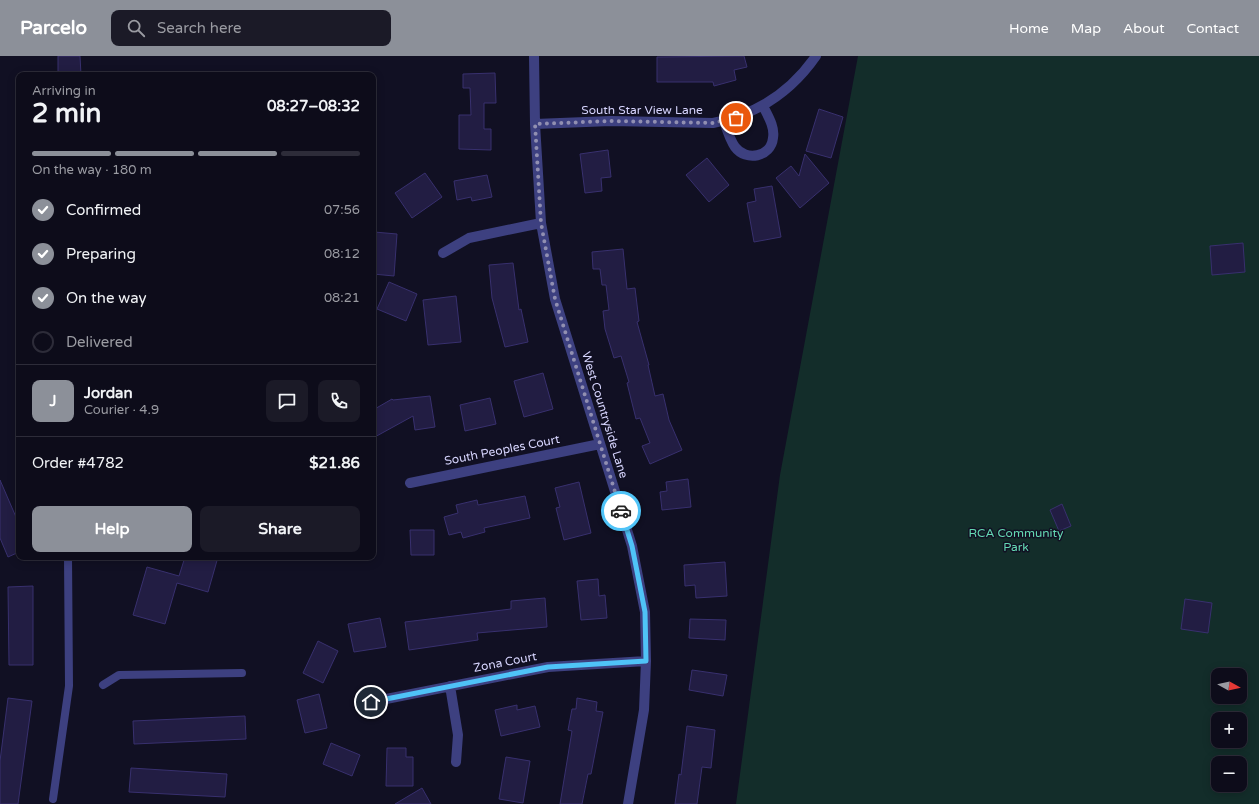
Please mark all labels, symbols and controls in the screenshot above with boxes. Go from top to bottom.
search box [111,10,391,46]
text: Parcelo [20,17,87,39]
icon: search [125,17,147,39]
text: Search here [157,19,241,37]
text: Home [1009,20,1049,37]
text: Map [1071,20,1101,37]
text: About [1123,20,1165,37]
text: Contact [1187,20,1239,37]
text: Arriving in [32,83,96,99]
text: 08:27–08:32 [267,97,360,115]
text: 2 min [32,98,101,129]
pin [719,101,753,135]
street label: South Star View Lane [581,103,703,117]
icon: bag [725,107,747,129]
text: On the way · 180 m [32,162,152,178]
icon: check [32,199,54,221]
text: Confirmed [66,201,141,219]
text: 07:56 [324,202,360,218]
icon: check [32,243,54,265]
text: Preparing [66,245,136,263]
text: 08:12 [324,246,360,262]
icon: check [32,287,54,309]
text: On the way [66,289,146,307]
text: 08:21 [324,290,360,306]
text: Delivered [66,333,133,351]
street label: West Countryside Lane [579,350,631,480]
button: chat [266,380,308,422]
button: phone [318,380,360,422]
text: Jordan [84,384,133,402]
text: J [50,392,57,410]
text: Courier · 4.9 [84,402,159,418]
street label: South Peoples Court [443,432,561,468]
text: Order #4782 [32,454,124,472]
text: $21.86 [309,454,360,472]
courier [601,491,641,531]
icon: car [610,500,632,522]
button: Help [32,506,192,552]
button: Share [200,506,360,552]
park label: RCA Community Park [969,526,1064,554]
street label: Zona Court [472,649,538,675]
north arrow [1211,668,1247,704]
map controls [1211,668,1247,792]
pin [354,685,388,719]
icon: home [360,691,382,713]
button: + [1211,712,1247,748]
button: − [1211,756,1247,792]

